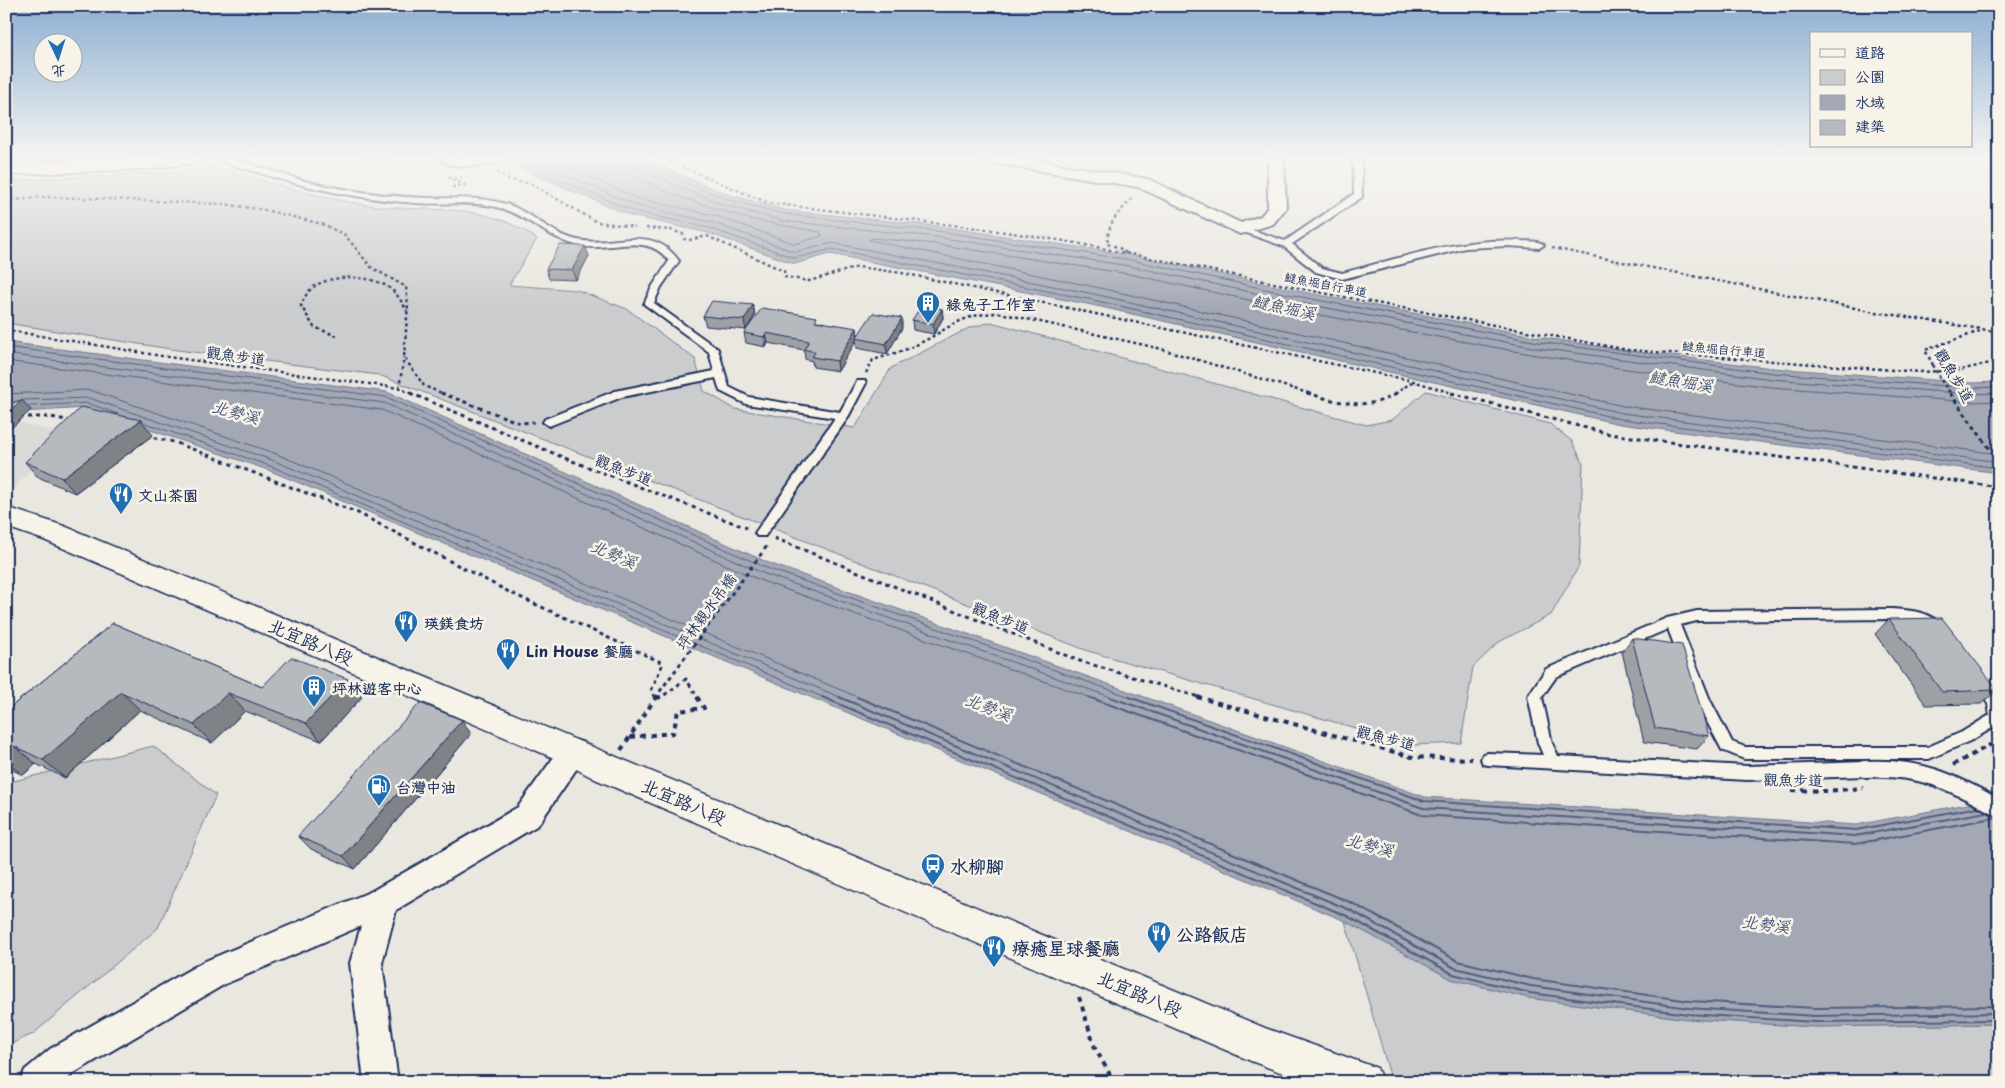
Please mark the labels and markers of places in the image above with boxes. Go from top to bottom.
building icon: 綠兔子工作室 [915,290,941,324]
place label: 綠兔子工作室 [946,292,1036,315]
restaurant icon: 文山茶園 [108,481,134,515]
place label: 文山茶園 [138,483,198,506]
restaurant icon: 瑛鎂食坊 [393,609,419,643]
place label: 瑛鎂食坊 [424,611,484,634]
restaurant icon: Lin House 餐廳 [495,637,521,671]
place label: Lin House 餐廳 [526,639,633,662]
building icon: 坪林遊客中心 [301,674,327,708]
place label: 坪林遊客中心 [332,676,422,699]
fuel station icon: 台灣中油 [366,773,392,807]
place label: 台灣中油 [396,775,456,798]
bus stop icon: 水柳腳 [920,852,946,886]
place label: 水柳腳 [950,852,1004,879]
restaurant icon: 公路飯店 [1146,920,1172,954]
place label: 公路飯店 [1176,920,1248,947]
restaurant icon: 療癒星球餐廳 [981,934,1007,968]
place label: 療癒星球餐廳 [1012,934,1120,961]

